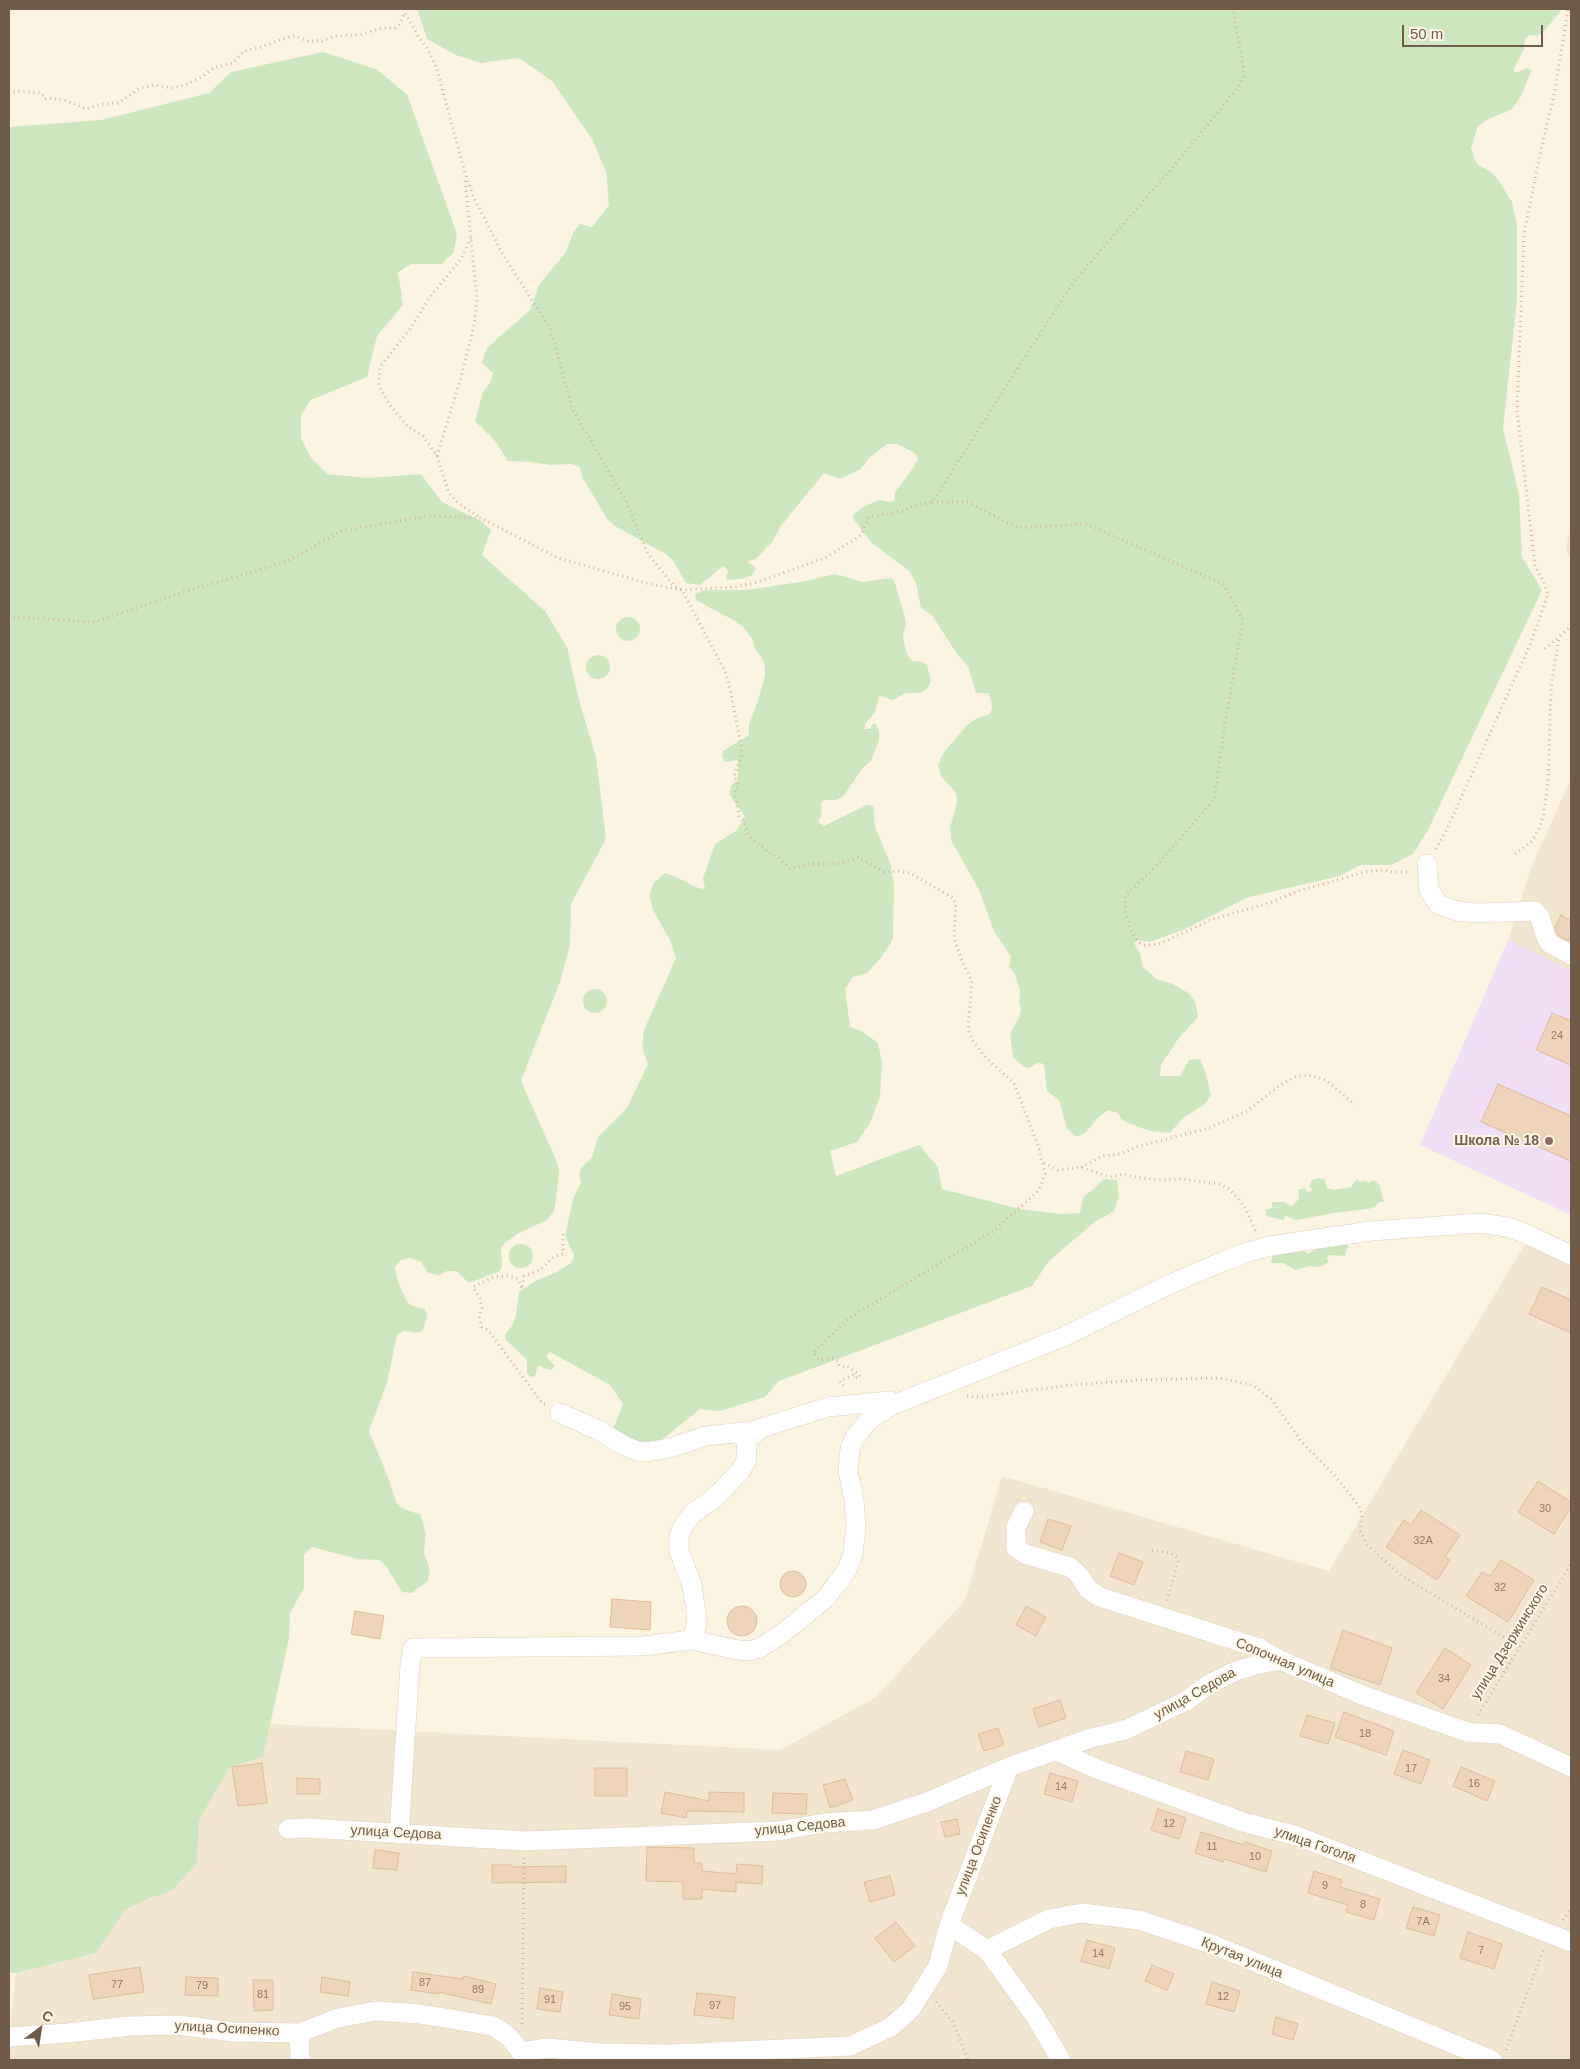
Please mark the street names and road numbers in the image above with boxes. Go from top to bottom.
street label: улица Дзержинского [1468,1581,1552,1703]
street label: Сопочная улица [1233,1635,1337,1691]
street label: улица Седова [1151,1665,1239,1723]
street label: улица Осипенко [952,1794,1006,1898]
street label: улица Седова [754,1814,846,1840]
street label: улица Седова [350,1822,442,1844]
street label: улица Гоголя [1272,1823,1358,1867]
street label: Крутая улица [1199,1934,1285,1982]
street label: улица Осипенко [174,2018,280,2040]

